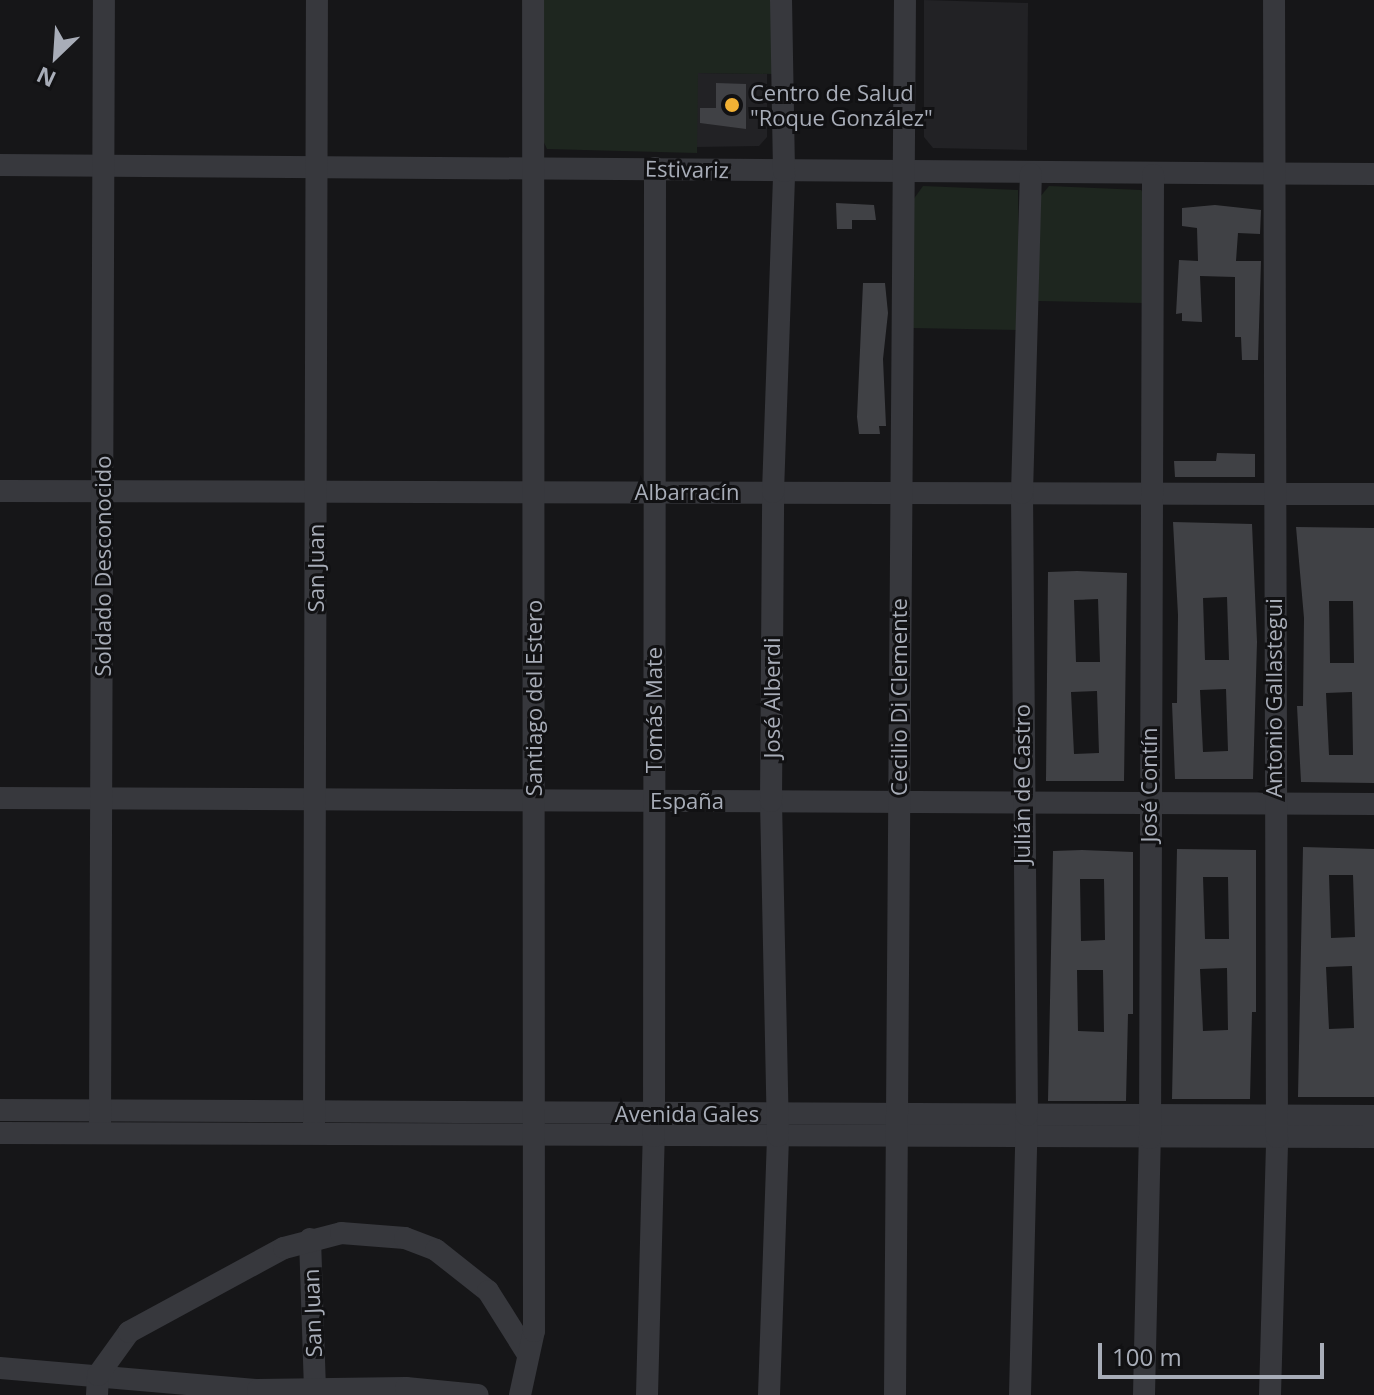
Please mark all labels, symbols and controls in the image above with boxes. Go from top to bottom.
north arrow [16,16,96,96]
text: N [31,60,60,95]
place label: Centro de Salud "Roque González" [750,79,933,130]
marker: Centro de Salud "Roque González" [721,94,743,116]
street label: Estivariz [645,155,729,183]
street label: Soldado Desconocido [90,455,116,677]
street label: Albarracín [635,479,739,505]
street label: San Juan [303,524,329,612]
street label: Cecilio Di Clemente [886,598,912,796]
street label: Antonio Gallastegui [1261,598,1287,798]
street label: Santiago del Estero [521,600,547,796]
street label: José Alberdi [759,638,785,758]
street label: Tomás Mate [641,647,667,773]
street label: Julián de Castro [1009,704,1035,864]
street label: José Contín [1136,727,1162,843]
street label: España [650,788,724,814]
street label: Avenida Gales [615,1101,759,1127]
street label: San Juan [297,1268,327,1358]
scale bar [1102,1327,1328,1377]
text: 100 m [1112,1340,1182,1373]

